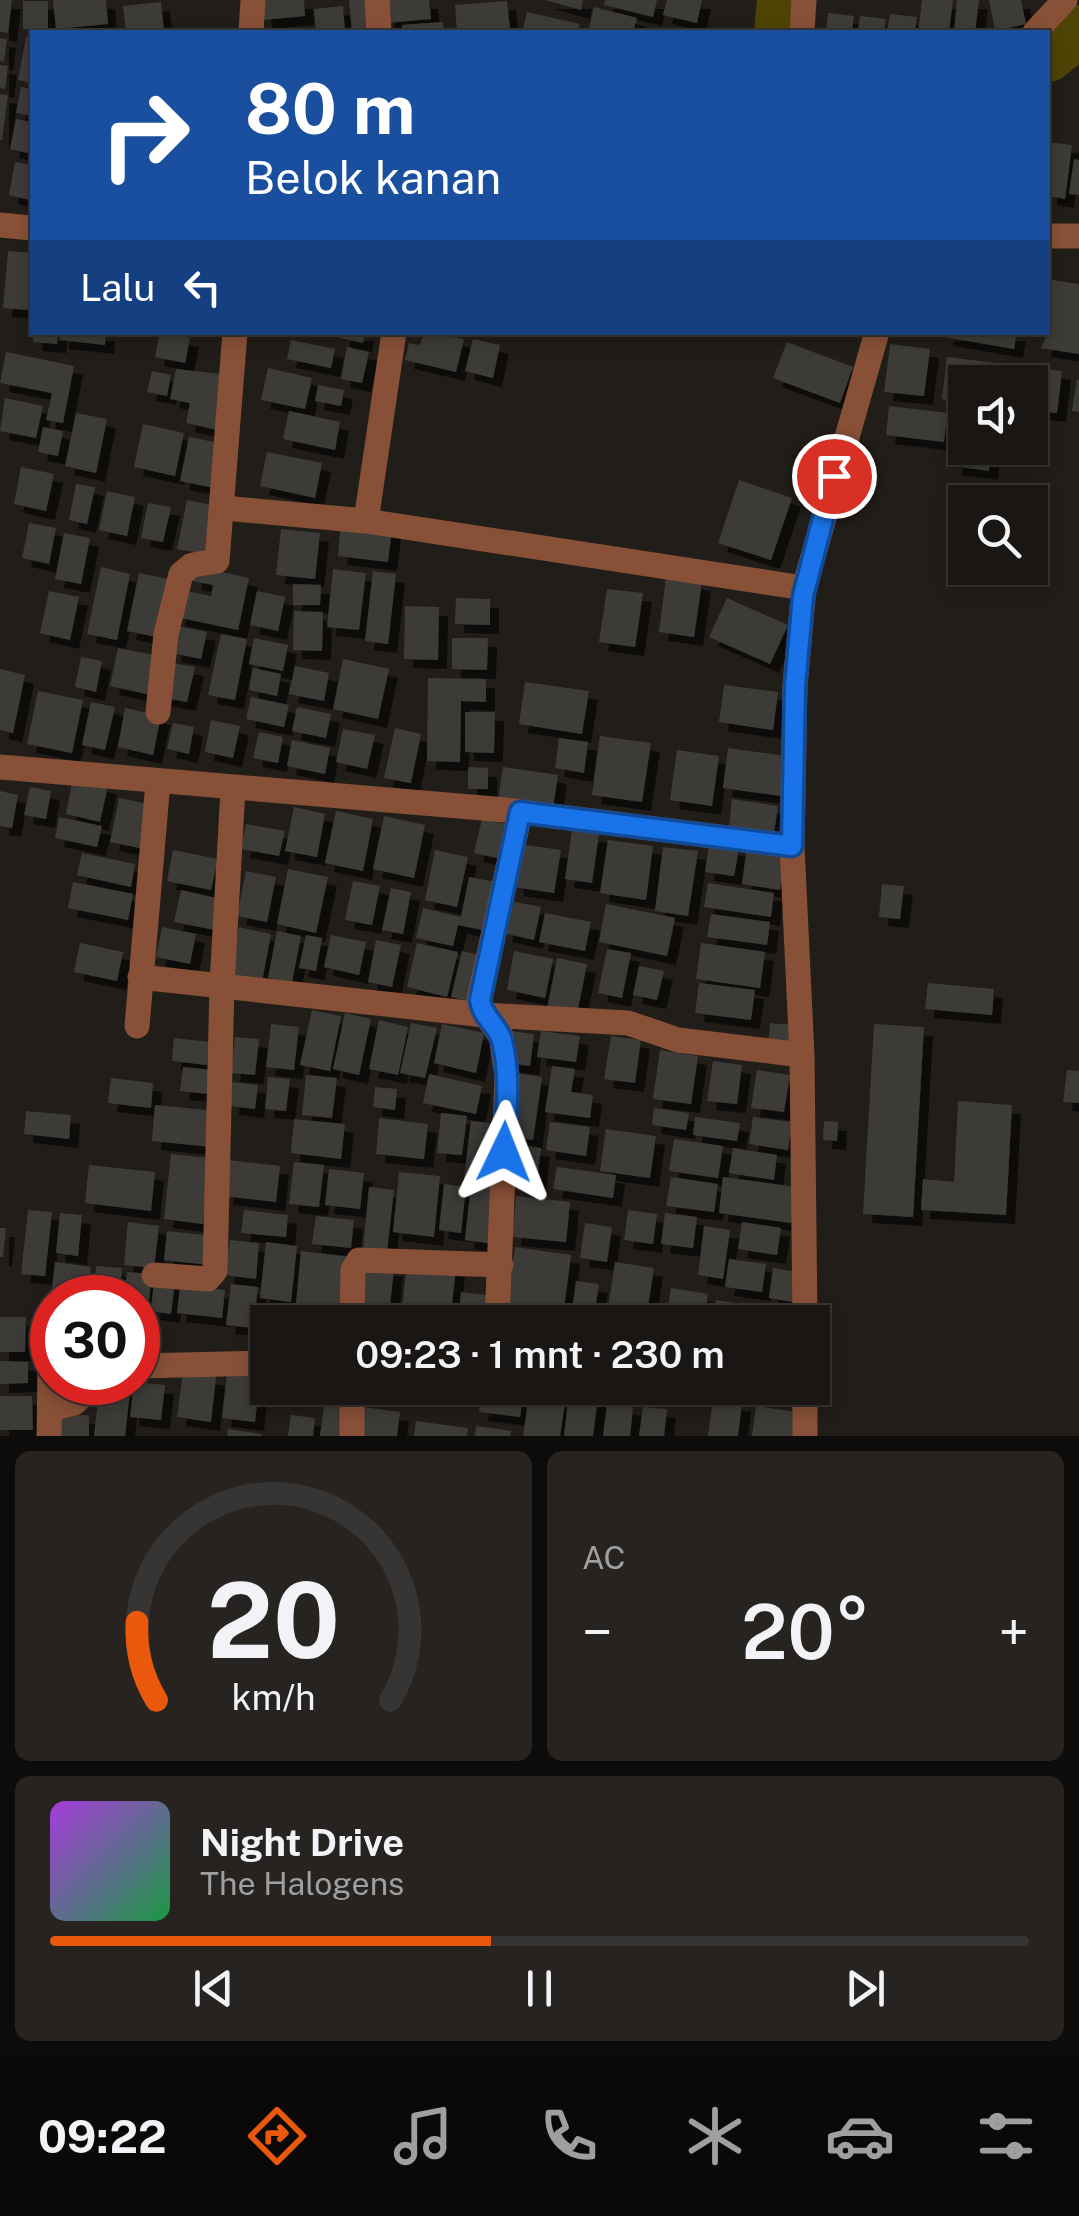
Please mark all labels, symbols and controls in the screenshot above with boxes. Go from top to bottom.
text: 80 m [245,67,415,150]
icon: right [80,70,210,200]
text: Belok kanan [245,151,501,204]
icon: left [175,260,230,315]
text: Lalu [80,265,155,310]
map controls [948,365,1048,585]
button: sound [948,365,1048,465]
pin [792,434,877,519]
icon: arrive [807,449,862,504]
button: search [948,485,1048,585]
position arrow [452,1100,556,1204]
speed limit sign: 30 [30,1275,160,1405]
text: 09:23 · 1 mnt · 230 m [355,1332,725,1377]
text: AC [582,1539,626,1576]
text: 20 [207,1559,340,1681]
text: 20° [741,1588,870,1676]
text: − [582,1600,613,1664]
text: + [998,1600,1029,1664]
text: km/h [231,1676,316,1718]
text: Night Drive [200,1820,404,1865]
text: The Halogens [200,1865,404,1902]
icon: previous [186,1961,241,2016]
icon: pause [512,1961,567,2016]
icon: next [838,1961,893,2016]
icon: directions [242,2101,312,2171]
icon: music [388,2101,458,2171]
icon: phone [534,2101,604,2171]
icon: climate [680,2101,750,2171]
icon: car [825,2101,895,2171]
icon: filters [971,2101,1041,2171]
text: 09:22 [38,2110,167,2163]

